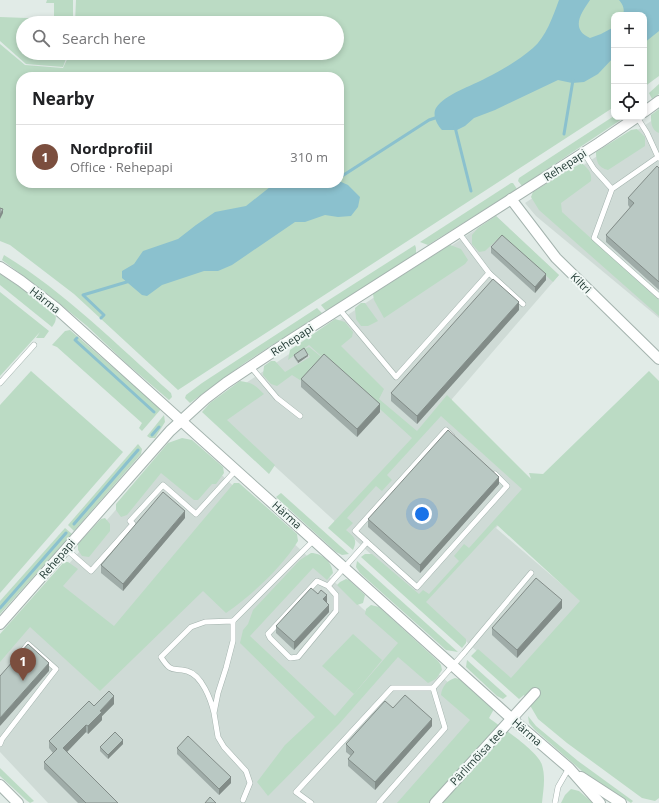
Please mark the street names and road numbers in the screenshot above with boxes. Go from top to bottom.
street label: Rehepapi [540,145,589,184]
street label: Kiltri [568,269,595,296]
street label: Härma [27,283,64,316]
street label: Rehepapi [267,320,316,359]
street label: Härma [269,497,305,532]
street label: Rehepapi [35,536,78,582]
street label: Härma [509,714,545,749]
street label: Pärlimõisa tee [446,725,507,788]

